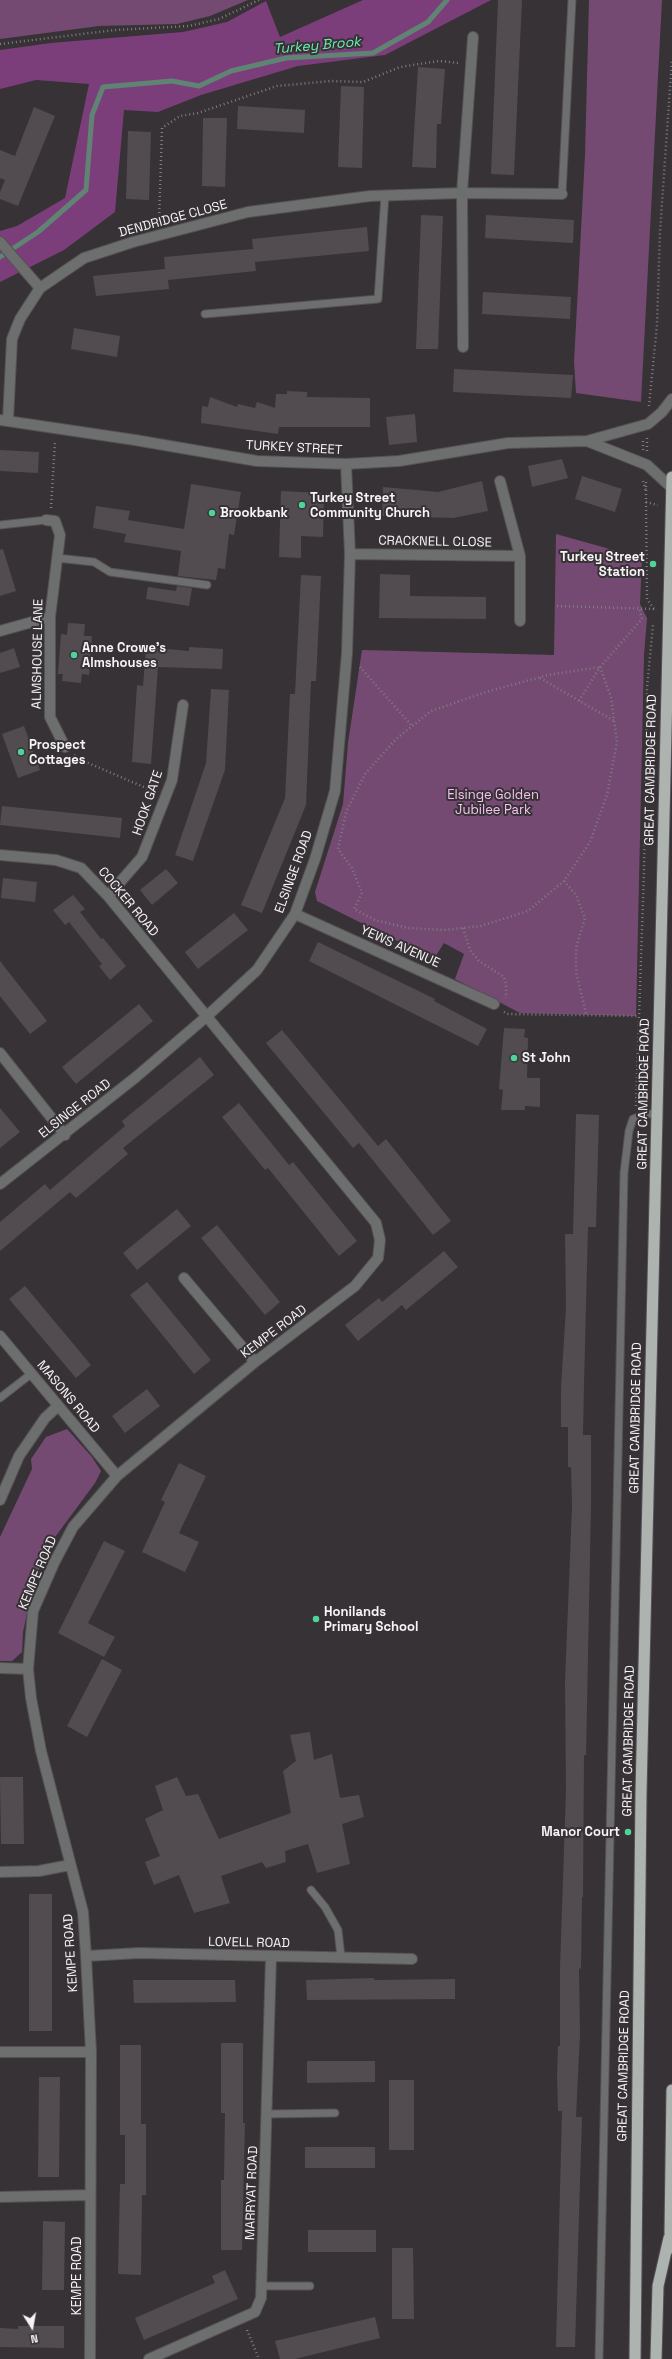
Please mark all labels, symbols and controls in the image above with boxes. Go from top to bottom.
water label: Turkey Brook [273,34,361,58]
street label: DENDRIDGE CLOSE [117,197,229,241]
street label: TURKEY STREET [245,438,343,458]
place label: Turkey Street Community Church [310,490,430,521]
marker: Turkey Street Community Church [297,500,307,510]
place label: Brookbank [220,505,288,521]
marker: Brookbank [207,508,217,518]
street label: CRACKNELL CLOSE [378,533,492,551]
place label: Turkey Street Station [560,549,645,580]
marker: Turkey Street Station [648,559,658,569]
street label: ALMSHOUSE LANE [29,599,47,709]
place label: Anne Crowe's Almshouses [82,640,166,671]
marker: Anne Crowe's Almshouses [69,650,79,660]
street label: GREAT CAMBRIDGE ROAD [642,694,660,846]
place label: Prospect Cottages [29,737,86,768]
marker: Prospect Cottages [16,747,26,757]
street label: HOOK GATE [130,768,166,838]
park label: Elsinge Golden Jubilee Park [447,787,539,818]
street label: ELSINGE ROAD [272,828,316,916]
street label: COCKER ROAD [94,864,162,940]
street label: YEWS AVENUE [358,923,442,971]
street label: GREAT CAMBRIDGE ROAD [635,1018,653,1170]
place label: St John [522,1050,571,1066]
marker: St John [509,1053,519,1063]
street label: ELSINGE ROAD [36,1076,114,1142]
street label: KEMPE ROAD [238,1302,310,1362]
street label: GREAT CAMBRIDGE ROAD [627,1342,645,1494]
street label: MASONS ROAD [33,1358,103,1436]
street label: KEMPE ROAD [15,1534,61,1612]
place label: Honilands Primary School [324,1604,418,1635]
marker: Honilands Primary School [311,1614,321,1624]
street label: GREAT CAMBRIDGE ROAD [620,1665,638,1817]
place label: Manor Court [541,1824,620,1840]
marker: Manor Court [623,1827,633,1837]
street label: KEMPE ROAD [60,1913,82,1993]
street label: LOVELL ROAD [208,1934,290,1952]
street label: GREAT CAMBRIDGE ROAD [615,1990,633,2142]
street label: MARRYAT ROAD [243,2146,261,2240]
street label: KEMPE ROAD [69,2237,85,2315]
north arrow [12,2307,52,2347]
text: N [29,2331,39,2346]

